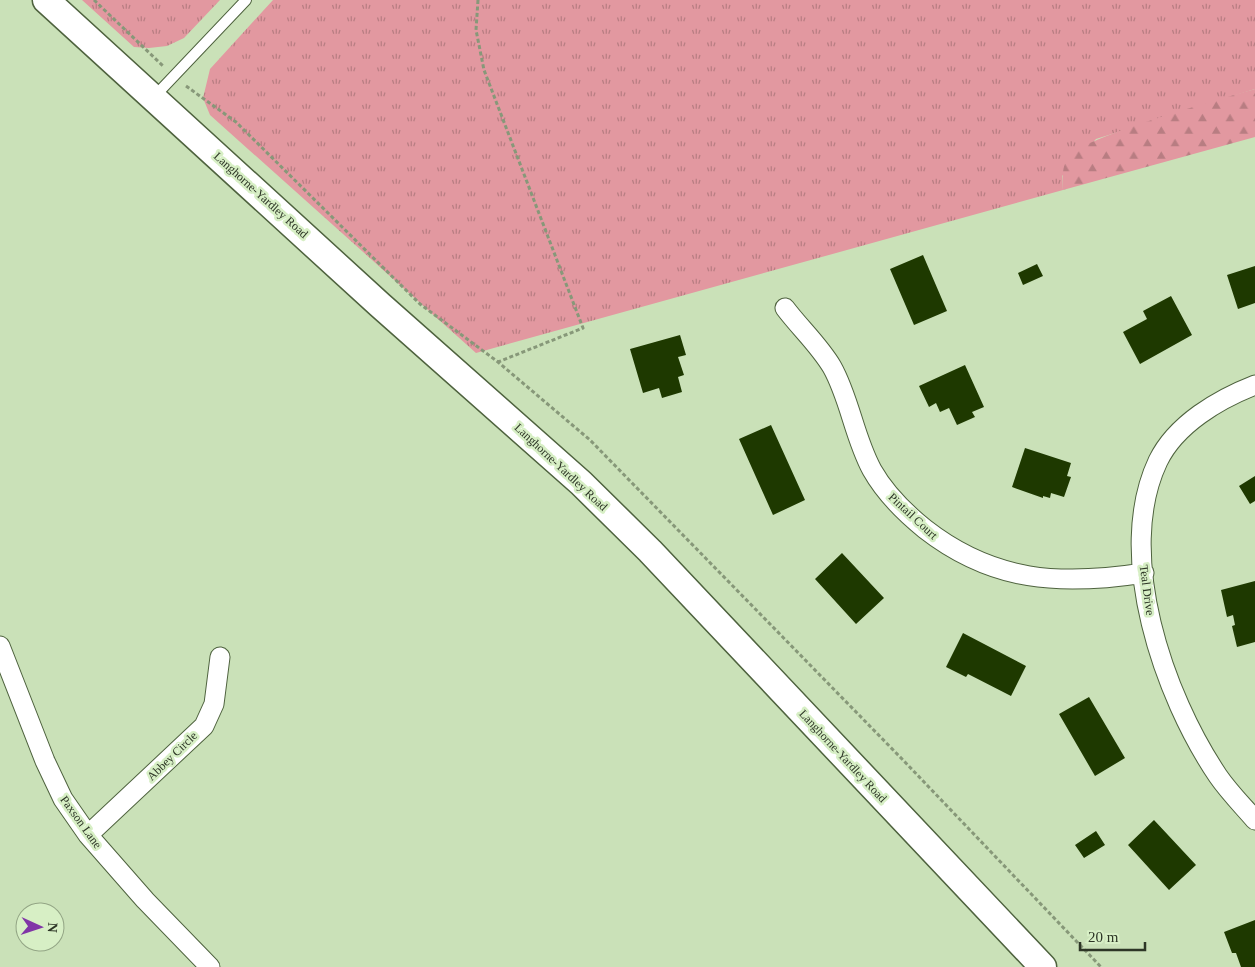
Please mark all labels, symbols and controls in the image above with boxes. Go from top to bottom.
street label: Langhorne-Yardley Road [211,149,311,241]
street label: Langhorne-Yardley Road [512,420,610,514]
street label: Pintail Court [886,490,941,543]
street label: Teal Drive [1137,564,1157,616]
street label: Langhorne-Yardley Road [796,707,890,805]
street label: Abbey Circle [144,729,200,783]
street label: Paxson Lane [57,793,105,851]
north arrow [15,902,65,952]
scale bar [1080,920,1145,952]
text: N [45,922,60,933]
text: 20 m [1088,929,1119,945]

